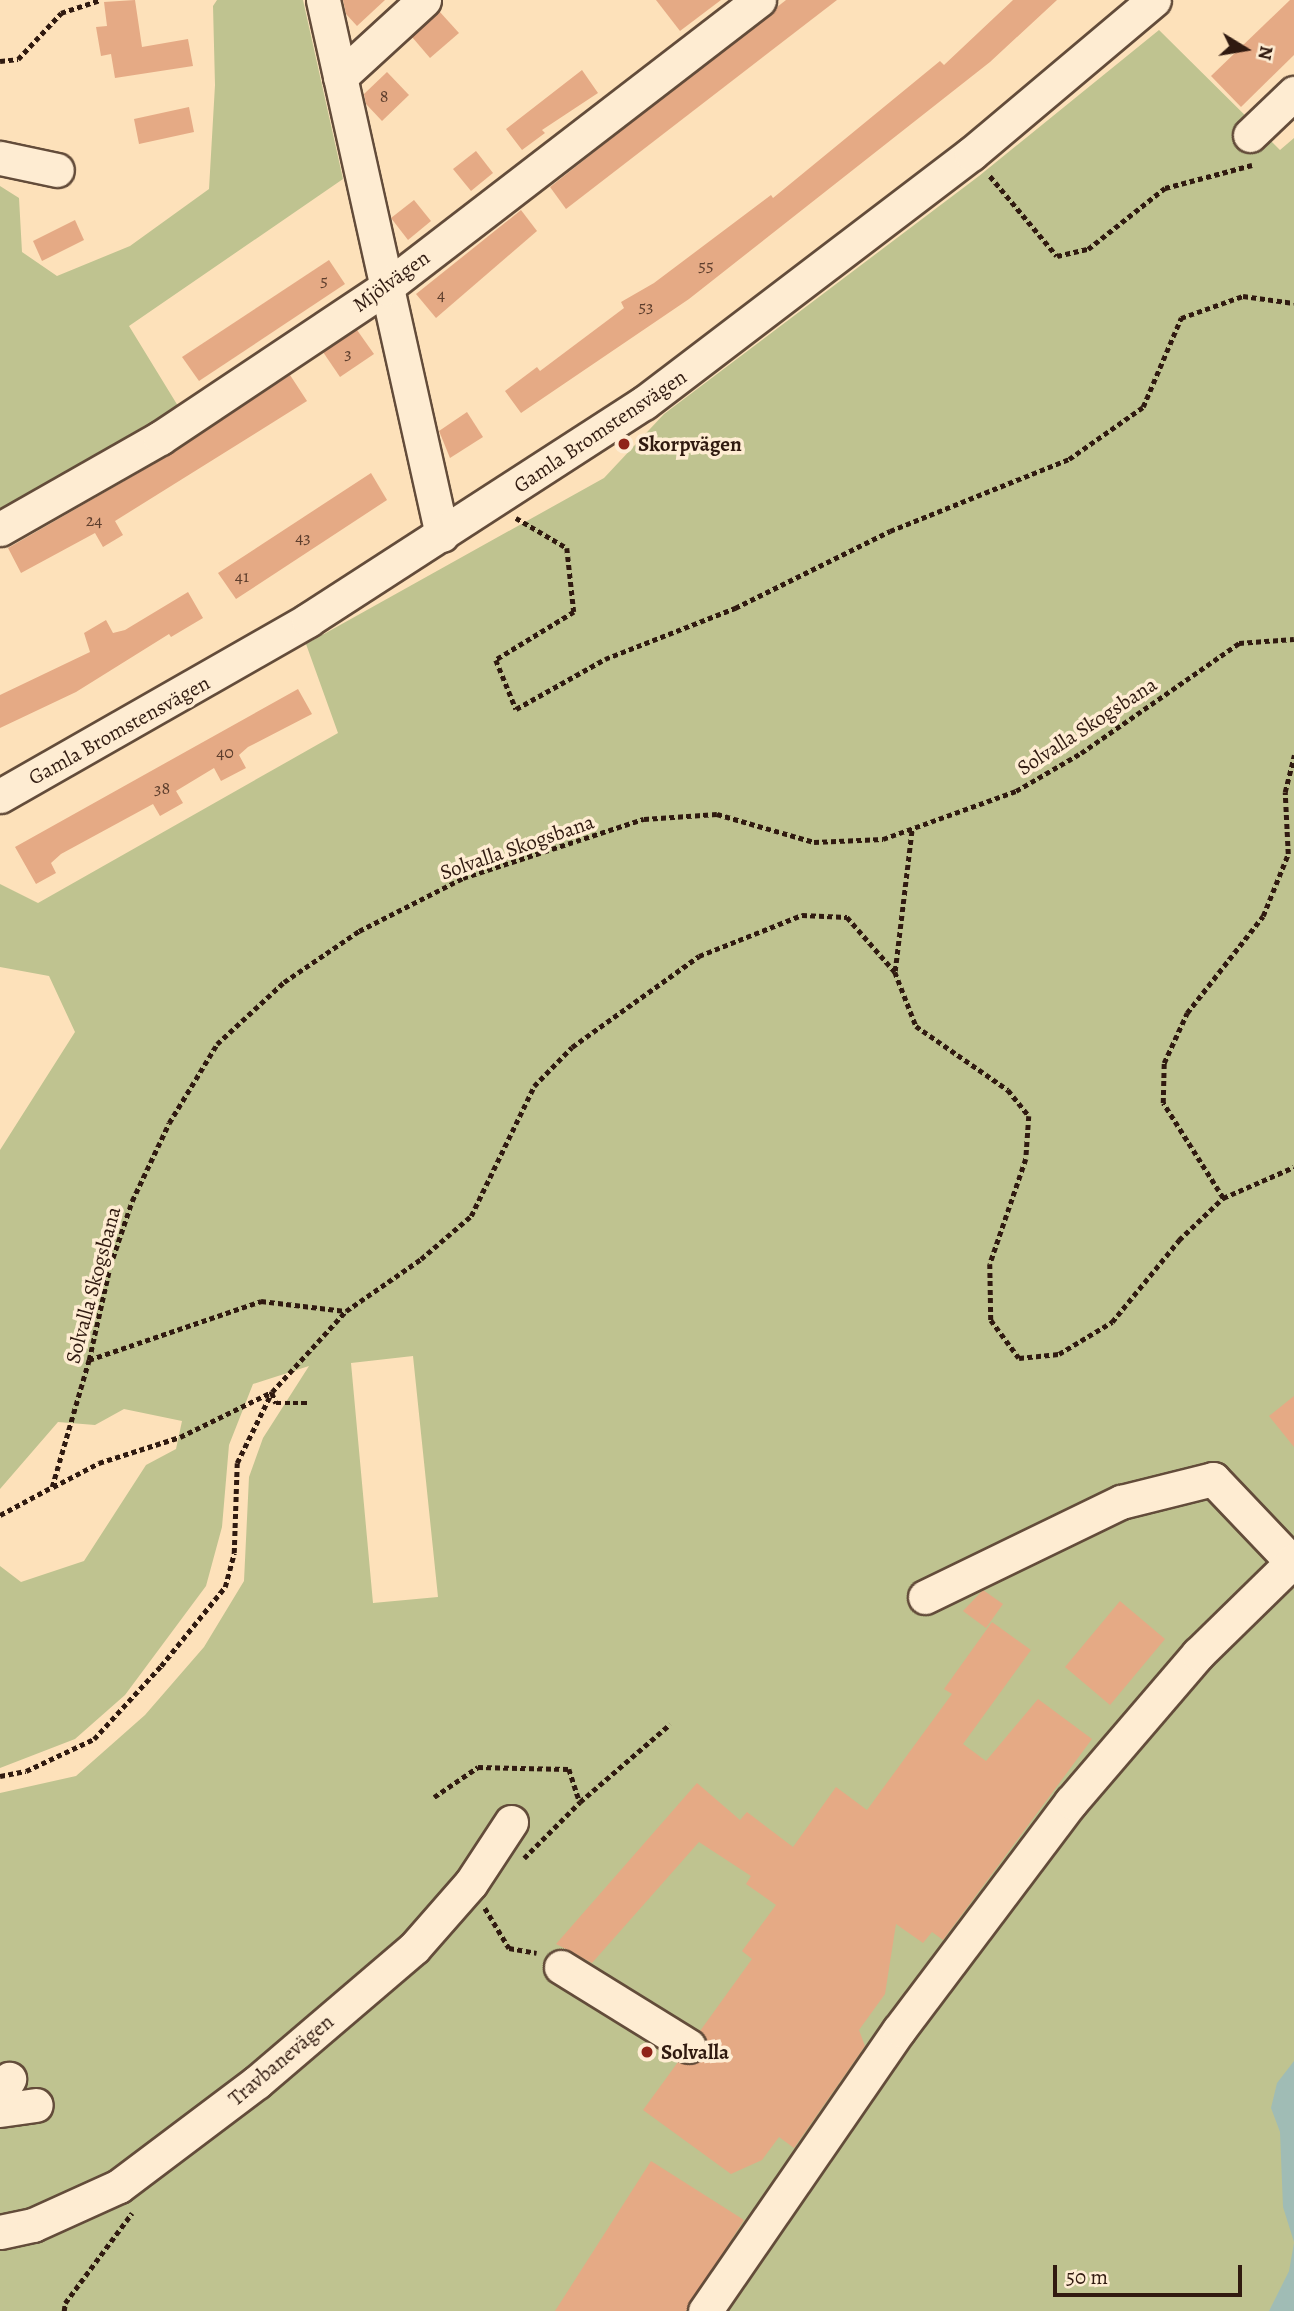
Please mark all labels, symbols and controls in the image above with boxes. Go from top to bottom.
north arrow [1210,14,1280,84]
text: N [1252,44,1280,62]
house number: 8 [380,85,388,107]
street label: Mjölvägen [348,245,434,317]
house number: 55 [698,254,714,276]
house number: 5 [320,269,328,291]
house number: 4 [437,283,445,305]
house number: 53 [638,295,654,317]
house number: 3 [344,342,352,364]
street label: Gamla Bromstensvägen [509,364,691,498]
place label: Skorpvägen [638,431,742,457]
marker: Skorpvägen [616,436,632,452]
house number: 24 [86,509,102,531]
house number: 43 [295,526,311,548]
house number: 41 [235,565,249,587]
street label: Gamla Bromstensvägen [24,670,214,790]
street label: Solvalla Skogsbana [1012,671,1162,781]
house number: 40 [216,741,234,763]
house number: 38 [154,777,170,799]
street label: Solvalla Skogsbana [437,809,597,885]
street label: Solvalla Skogsbana [60,1204,126,1366]
street label: Travbanevägen [223,2009,339,2111]
place label: Solvalla [661,2039,729,2065]
marker: Solvalla [639,2044,655,2060]
scale bar [1056,2252,1245,2296]
text: 50 m [1066,2263,1108,2291]

